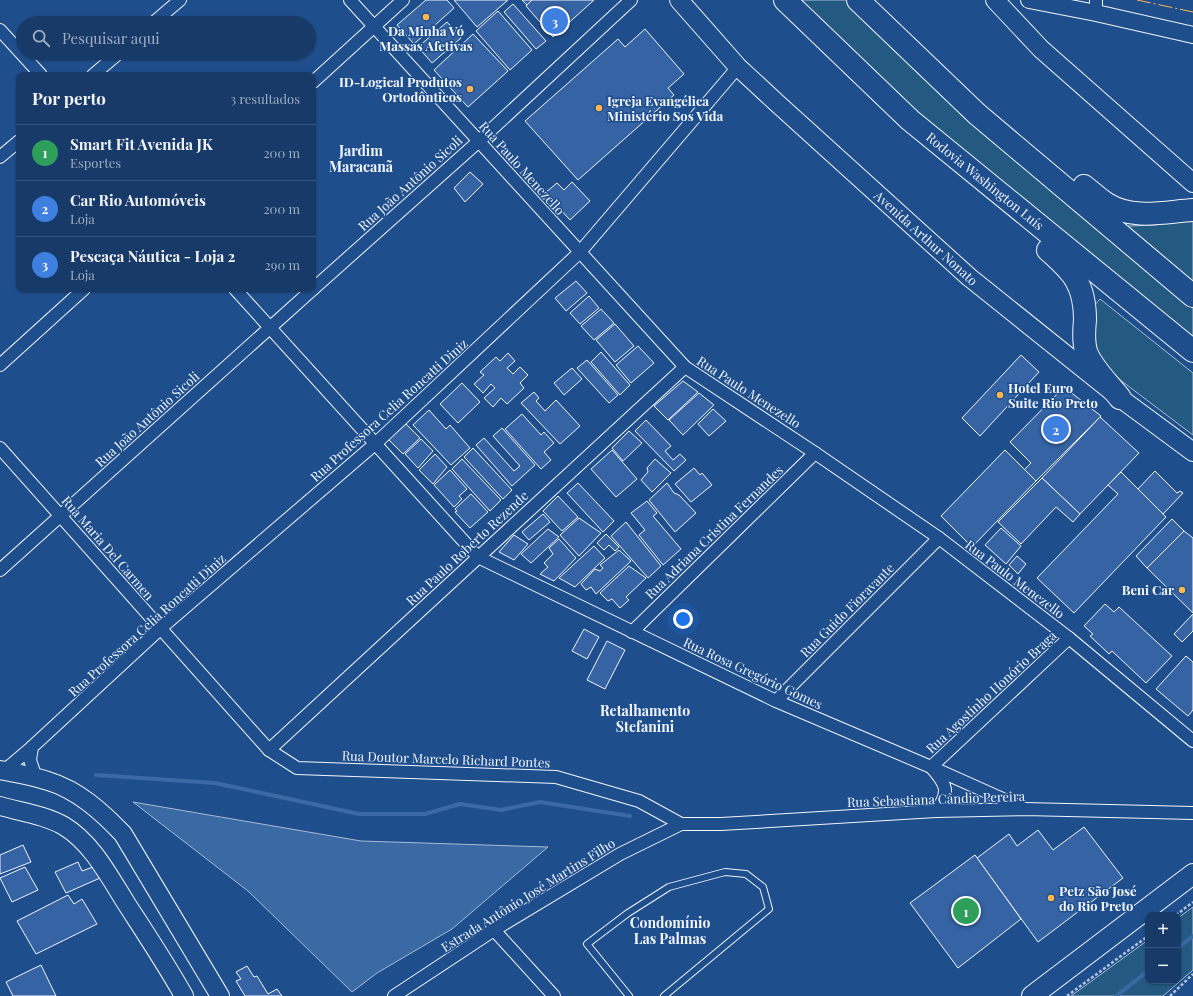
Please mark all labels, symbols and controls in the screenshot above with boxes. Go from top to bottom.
pin: 3 [542,6,568,36]
marker: Da Minha Vó Massas Afetivas [421,12,431,22]
search box [16,16,316,60]
place label: Da Minha Vó Massas Afetivas [379,22,473,54]
icon: search [30,27,52,49]
text: Pesquisar aqui [62,28,160,48]
place label: ID-Logical Produtos Ortodônticos [339,73,462,105]
marker: ID-Logical Produtos Ortodônticos [465,84,475,94]
text: Por perto [32,87,106,109]
text: 3 resultados [230,90,300,107]
place label: Igreja Evangélica Ministério Sos Vida [607,92,723,124]
marker: Igreja Evangélica Ministério Sos Vida [594,103,604,113]
street label: Rua Paulo Menezello [476,117,569,218]
street label: Rodovia Washington Luís [923,128,1048,233]
street label: Rua João Antônio Sicoli [354,131,465,234]
text: Smart Fit Avenida JK [70,134,213,154]
district label: Jardim Maracanã [329,141,394,176]
text: 1 [43,144,47,161]
text: 200 m [263,144,300,161]
text: Esportes [70,154,121,171]
street label: Avenida Arthur Nonato [870,186,982,289]
text: Car Rio Automóveis [70,190,206,210]
text: 2 [42,200,48,217]
text: 200 m [263,200,300,217]
text: Loja [70,210,95,227]
text: Pescaça Náutica - Loja 2 [70,246,235,266]
text: 3 [42,256,48,273]
text: 290 m [265,256,300,273]
text: Loja [70,266,95,283]
street label: Rua Professora Celia Roncatti Diniz [306,334,471,485]
street label: Rua Paulo Menezello [694,352,804,431]
street label: Rua João Antônio Sicoli [91,367,202,470]
place label: Hotel Euro Suite Rio Preto [1008,379,1098,411]
marker: Hotel Euro Suite Rio Preto [995,390,1005,400]
pin: 2 [1043,414,1069,444]
street label: Rua Adriana Cristina Fernandes [641,461,786,602]
street label: Rua Paulo Roberto Rezende [402,486,532,609]
street label: Rua Maria Del Carmen [59,492,158,603]
street label: Rua Paulo Menezello [962,536,1068,622]
street label: Rua Professora Celia Roncatti Diniz [64,549,229,700]
street label: Rua Guido Fioravante [796,559,898,660]
place label: Beni Car [1122,581,1174,598]
marker: Beni Car [1177,585,1187,595]
your location [673,609,693,629]
street label: Rua Agostinho Honório Braga [922,626,1060,757]
street label: Rua Rosa Gregório Gomes [681,633,826,712]
district label: Retalhamento Stefanini [600,701,690,736]
street label: Rua Doutor Marcelo Richard Pontes [342,746,551,771]
street label: Rua Sebastiana Cândio Pereira [847,787,1026,810]
street label: Estrada Antônio José Martins Filho [438,834,618,955]
place label: Petz São José do Rio Preto [1059,882,1137,914]
marker: Petz São José do Rio Preto [1046,893,1056,903]
pin: 1 [953,896,979,926]
map controls [1145,912,1181,984]
button: + [1145,912,1181,948]
district label: Condomínio Las Palmas [630,913,710,948]
button: − [1145,948,1181,984]

